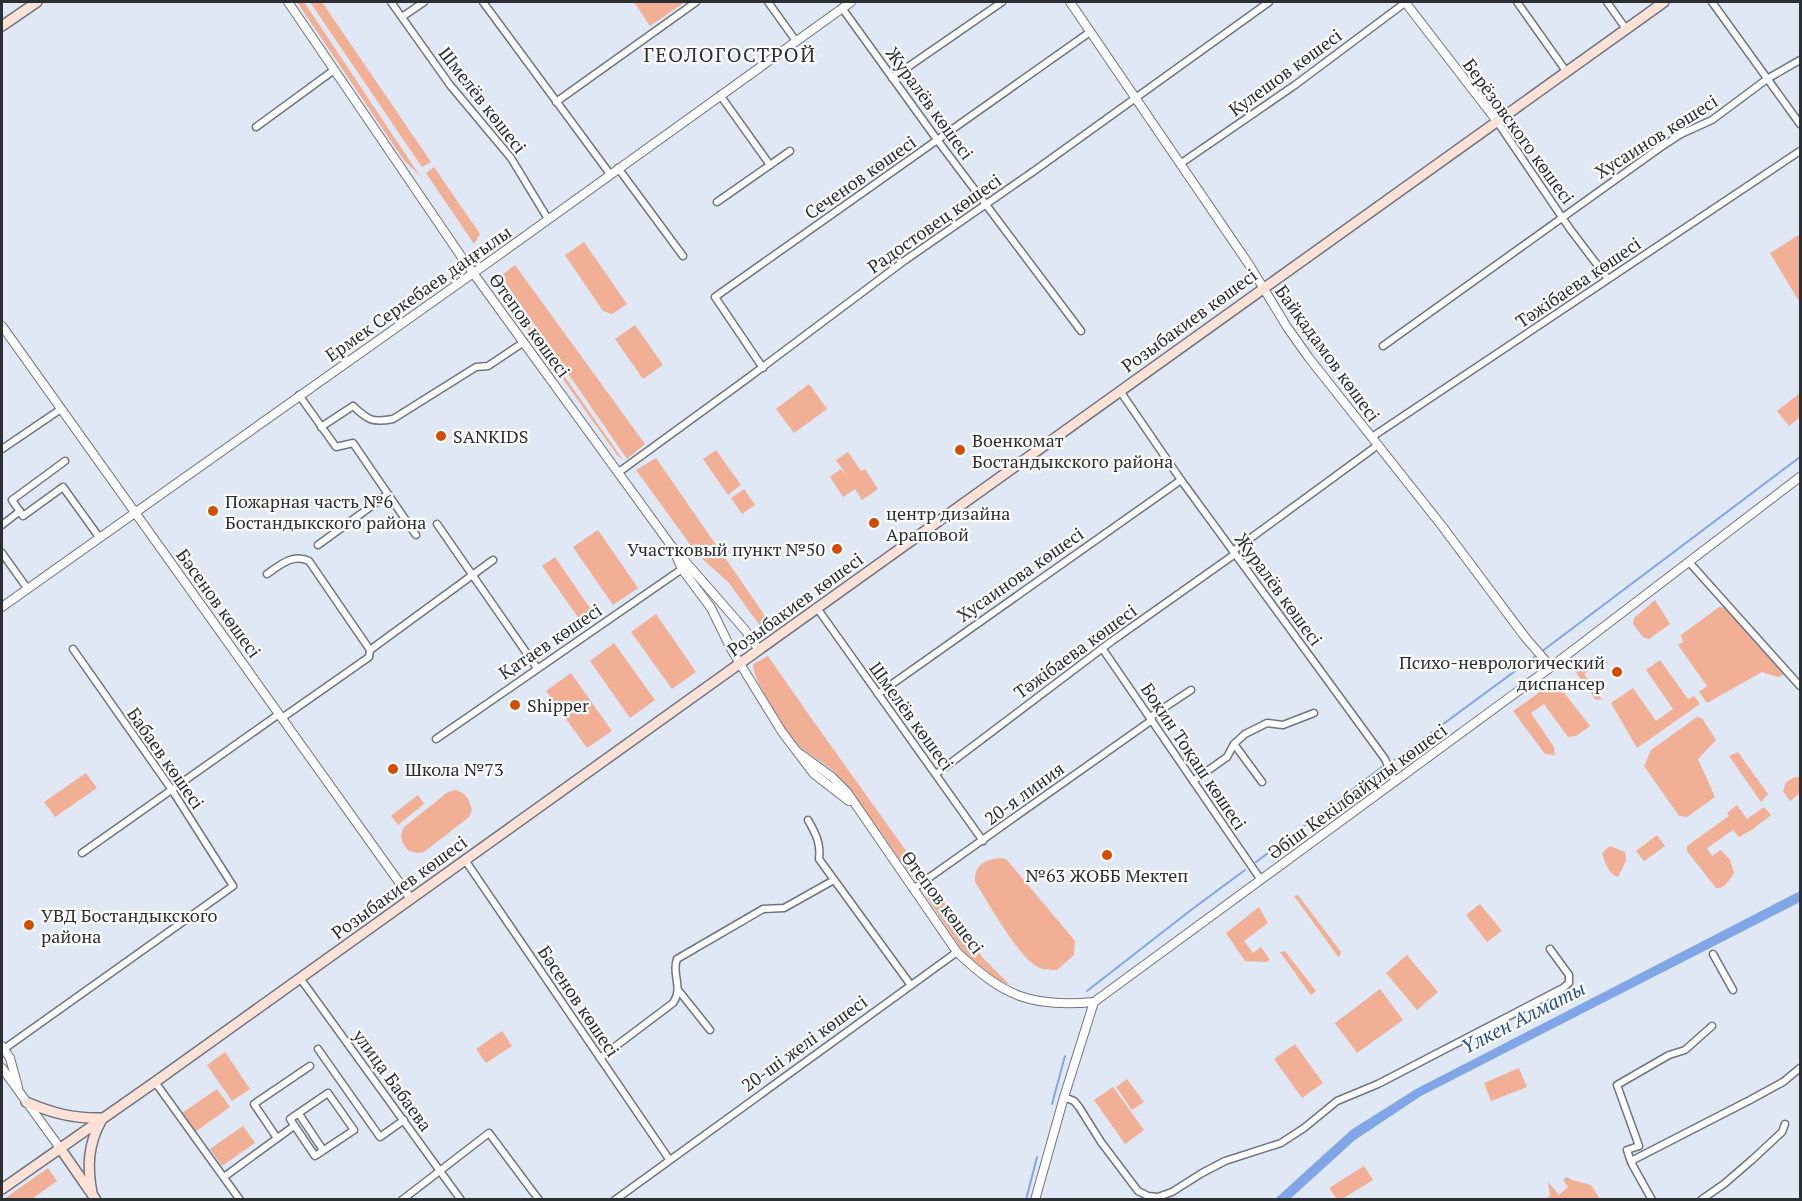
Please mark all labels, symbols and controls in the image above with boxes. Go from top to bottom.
street label: Кулешов көшесі [1224,23,1346,121]
district label: ГЕОЛОГОСТРОЙ [644,41,816,68]
street label: Шмелёв көшесі [434,42,532,158]
street label: Журалёв көшесі [881,42,979,164]
street label: Берёзовского көшесі [1458,53,1580,209]
street label: Хусаинов көшесі [1590,89,1722,183]
street label: Сеченов көшесі [799,130,921,224]
street label: Радостовец көшесі [862,168,1006,278]
street label: Ермек Серкебаев даңғылы [320,219,516,367]
street label: Тәжібаева көшесі [1511,231,1645,333]
street label: Розыбакиев көшесі [1116,263,1262,377]
street label: Өтепов көшесі [484,268,576,382]
street label: Байқадамов көшесі [1270,280,1386,426]
place label: SANKIDS [453,424,528,448]
place label: Военкомат Бостандыкского района [972,428,1173,473]
marker: SANKIDS [434,429,448,443]
marker: Военкомат Бостандыкского района [953,443,967,457]
place label: Пожарная часть №6 Бостандыкского района [225,489,426,534]
place label: центр дизайна Араповой [886,501,1010,546]
marker: Пожарная часть №6 Бостандыкского района [206,504,220,518]
marker: центр дизайна Араповой [867,516,881,530]
street label: Хусаинова көшесі [952,521,1088,627]
street label: Журалёв көшесі [1230,528,1328,650]
place label: Участковый пункт №50 [627,537,825,561]
marker: Участковый пункт №50 [830,542,844,556]
street label: Бәсенов көшесі [171,544,267,662]
street label: Розыбакиев көшесі [722,547,868,661]
street label: Қатаев көшесі [494,598,606,684]
street label: Тәжібаева көшесі [1009,598,1141,704]
place label: Психо-неврологический диспансер [1399,650,1605,695]
street label: Шмелёв көшесі [864,657,960,775]
marker: Психо-неврологический диспансер [1610,665,1624,679]
street label: Бокин Тоқаш көшесі [1136,678,1252,834]
place label: Shipper [527,693,589,717]
marker: Shipper [508,698,522,712]
street label: Бабаев көшесі [122,702,210,814]
street label: Әбіш Кекілбайұлы көшесі [1263,718,1451,864]
street label: 20-я линия [979,756,1069,830]
place label: Школа №73 [405,757,504,781]
marker: Школа №73 [386,762,400,776]
street label: Розыбакиев көшесі [326,830,472,944]
street label: Өтепов көшесі [896,845,990,959]
marker: №63 ЖОББ Мектеп [1100,848,1114,862]
place label: №63 ЖОББ Мектеп [1026,863,1188,887]
place label: УВД Бостандыкского района [41,903,217,948]
marker: УВД Бостандыкского района [22,918,36,932]
street label: Бәсенов көшесі [533,941,625,1061]
water label: Үлкен Алматы [1456,974,1590,1060]
street label: 20-ші желі көшесі [736,989,872,1097]
street label: улица Бабаева [347,1023,438,1136]

